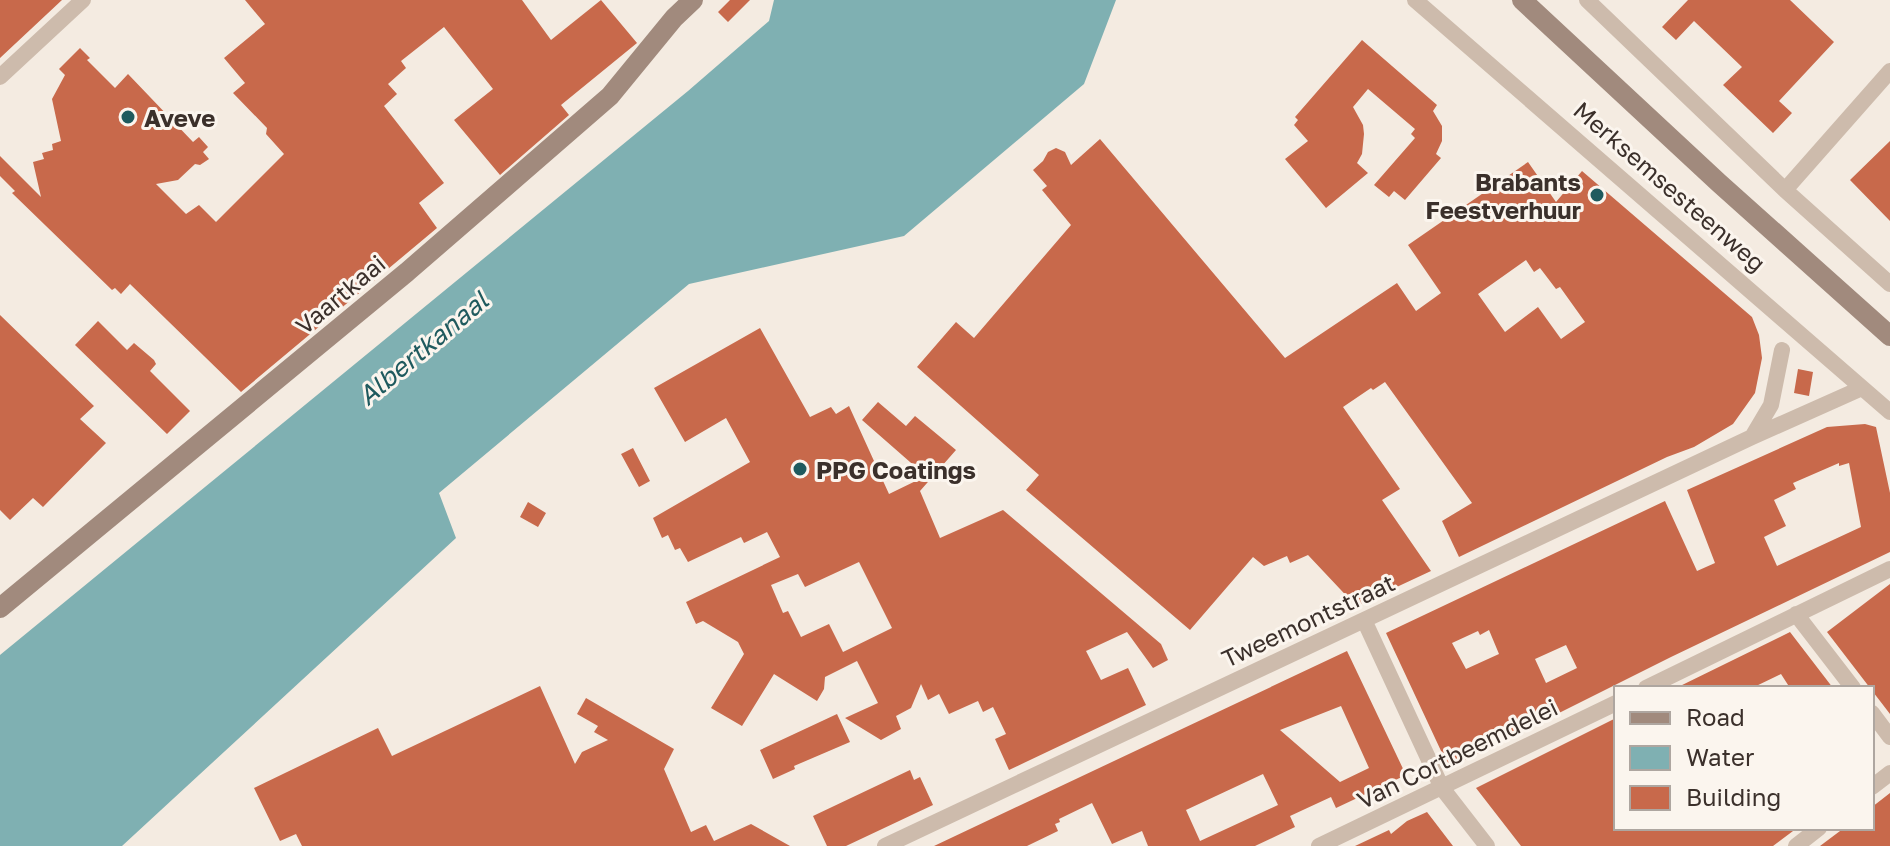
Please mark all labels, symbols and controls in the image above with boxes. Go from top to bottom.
street label: Merksemsesteenweg [1568,95,1772,277]
place label: Aveve [144,103,215,132]
marker: Aveve [119,108,137,126]
place label: Brabants Feestverhuur [1426,167,1581,224]
marker: Brabants Feestverhuur [1588,186,1606,204]
street label: Vaartkaai [289,248,391,340]
water label: Albertkanaal [352,284,496,411]
place label: PPG Coatings [816,455,976,484]
marker: PPG Coatings [791,460,809,478]
street label: Tweemontstraat [1217,567,1399,673]
legend [1614,686,1874,830]
street label: Van Cortbeemdelei [1352,692,1562,814]
text: Road [1686,702,1745,731]
text: Water [1686,742,1754,771]
text: Building [1686,782,1781,811]

